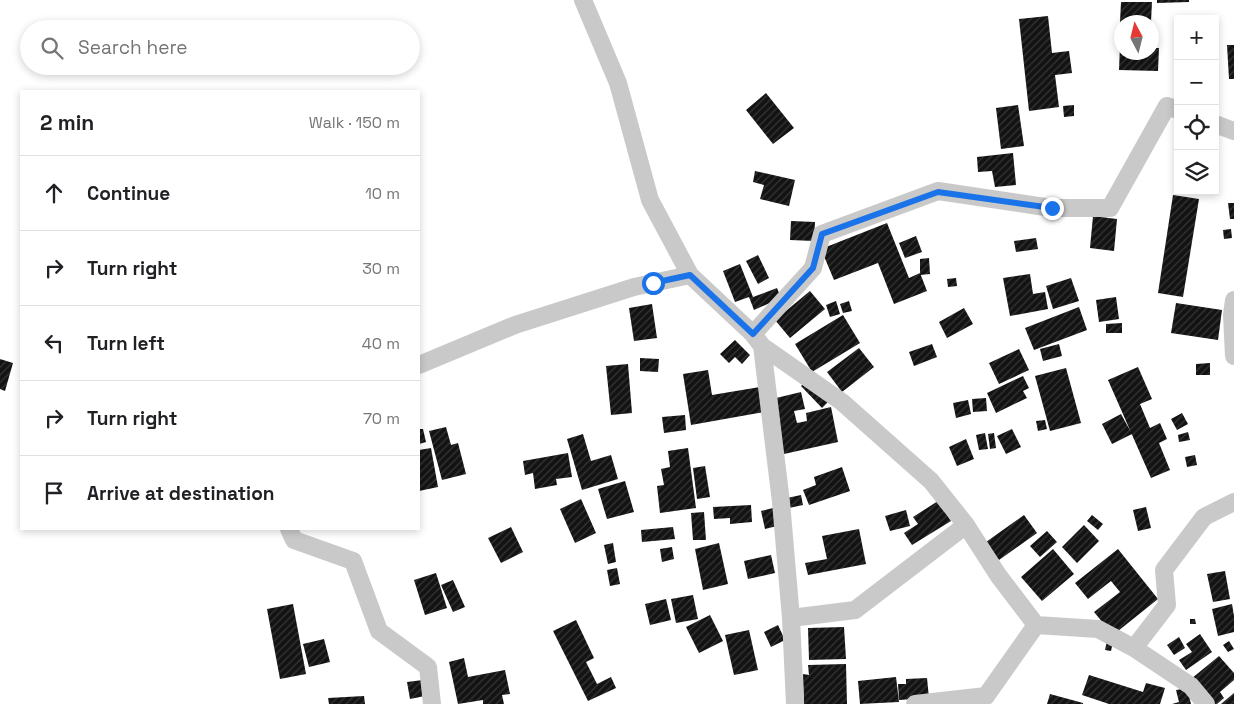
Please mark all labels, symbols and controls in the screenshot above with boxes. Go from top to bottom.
north arrow [1114,15,1159,60]
map controls [1174,15,1219,195]
button: + [1174,15,1219,60]
search box [20,20,420,75]
icon: search [38,34,66,62]
text: Search here [78,35,188,60]
button: − [1174,60,1219,105]
button: locate [1174,105,1219,150]
text: 2 min [40,109,94,136]
text: Walk · 150 m [309,112,400,133]
button: layers [1174,150,1219,195]
icon: ahead [40,179,68,207]
text: Continue [87,181,170,206]
text: 10 m [365,183,400,204]
route end [1041,197,1064,220]
icon: right [40,254,68,282]
text: Turn right [87,256,177,281]
text: 30 m [362,258,400,279]
route start [642,272,665,295]
icon: left [40,329,68,357]
text: Turn left [87,331,165,356]
text: 40 m [362,333,400,354]
icon: right [40,404,68,432]
text: Turn right [87,406,177,431]
text: 70 m [363,408,400,429]
icon: arrive [40,479,68,507]
text: Arrive at destination [87,481,275,506]

